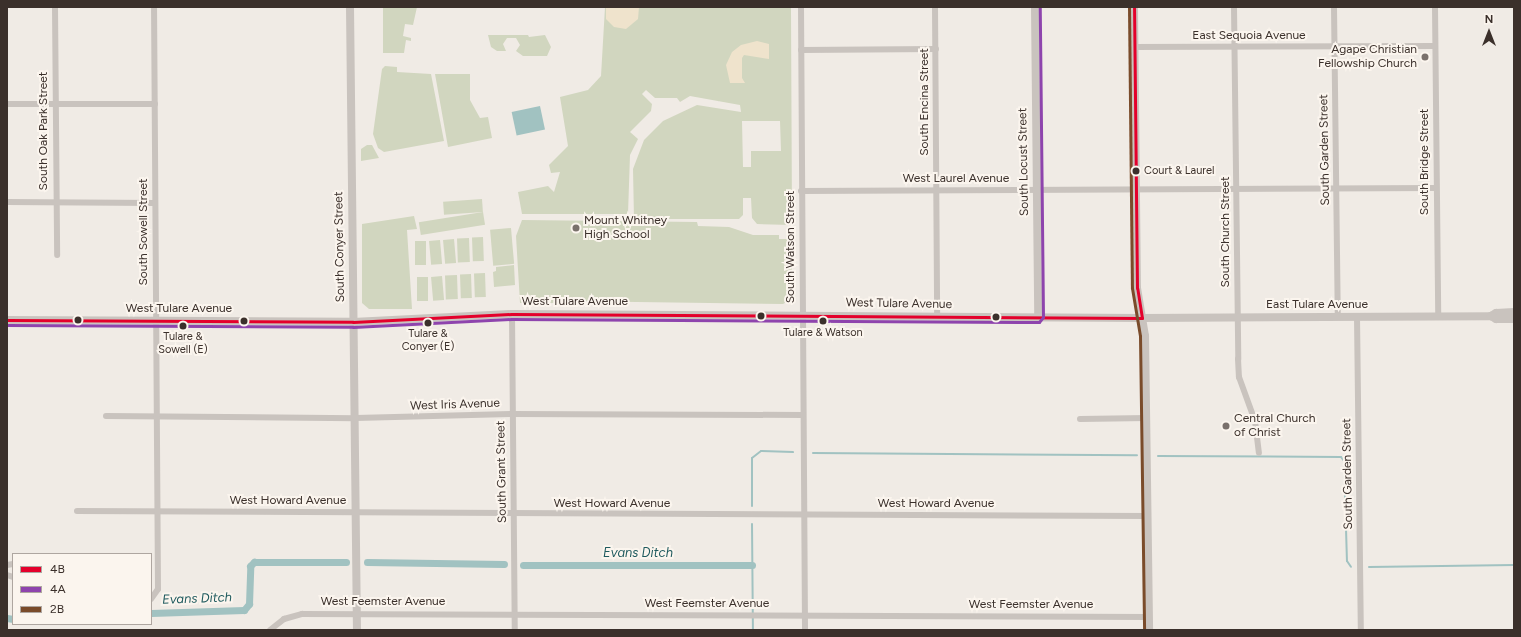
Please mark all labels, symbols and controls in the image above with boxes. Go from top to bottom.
north arrow [1469,12,1509,52]
text: N [1485,13,1493,26]
street label: East Sequoia Avenue [1192,29,1306,43]
place label: Agape Christian Fellowship Church [1318,43,1417,71]
street label: South Encina Street [918,48,932,156]
marker: Agape Christian Fellowship Church [1420,52,1430,62]
street label: South Oak Park Street [37,72,51,190]
street label: South Garden Street [1317,94,1333,206]
street label: South Locust Street [1016,108,1032,216]
street label: South Bridge Street [1418,109,1432,215]
place label: Court & Laurel [1144,164,1214,178]
marker: Court & Laurel [1131,166,1141,176]
street label: West Laurel Avenue [903,172,1009,186]
street label: South Church Street [1219,176,1233,288]
street label: South Sowell Street [137,178,151,286]
street label: South Conyer Street [332,191,348,303]
street label: South Watson Street [784,191,798,303]
place label: Mount Whitney High School [584,214,667,242]
marker: Mount Whitney High School [571,223,581,233]
street label: West Tulare Avenue [522,295,628,309]
street label: West Tulare Avenue [846,296,952,312]
street label: East Tulare Avenue [1266,298,1368,312]
street label: West Tulare Avenue [126,302,232,316]
unlabelled marker [756,311,766,321]
unlabelled marker [991,312,1001,322]
unlabelled marker [73,315,83,325]
unlabelled marker [239,316,249,326]
marker: Tulare & Watson [818,316,828,326]
marker: Tulare & Conyer (E) [423,318,433,328]
marker: Tulare & Sowell (E) [178,321,188,331]
place label: Tulare & Watson [783,326,863,340]
place label: Tulare & Conyer (E) [402,328,454,354]
place label: Tulare & Sowell (E) [158,331,208,357]
street label: West Iris Avenue [410,396,500,414]
place label: Central Church of Christ [1234,412,1316,440]
street label: South Garden Street [1340,418,1356,530]
street label: South Grant Street [494,421,510,523]
marker: Central Church of Christ [1221,421,1231,431]
street label: West Howard Avenue [230,494,346,508]
street label: West Howard Avenue [554,497,670,511]
street label: West Howard Avenue [878,497,994,511]
water label: Evans Ditch [603,545,673,561]
legend [12,553,152,625]
text: 4B [50,562,65,576]
text: 4A [50,582,66,596]
water label: Evans Ditch [162,590,232,608]
street label: West Feemster Avenue [321,595,445,609]
street label: West Feemster Avenue [645,597,769,611]
street label: West Feemster Avenue [969,598,1093,612]
text: 2B [50,602,64,616]

